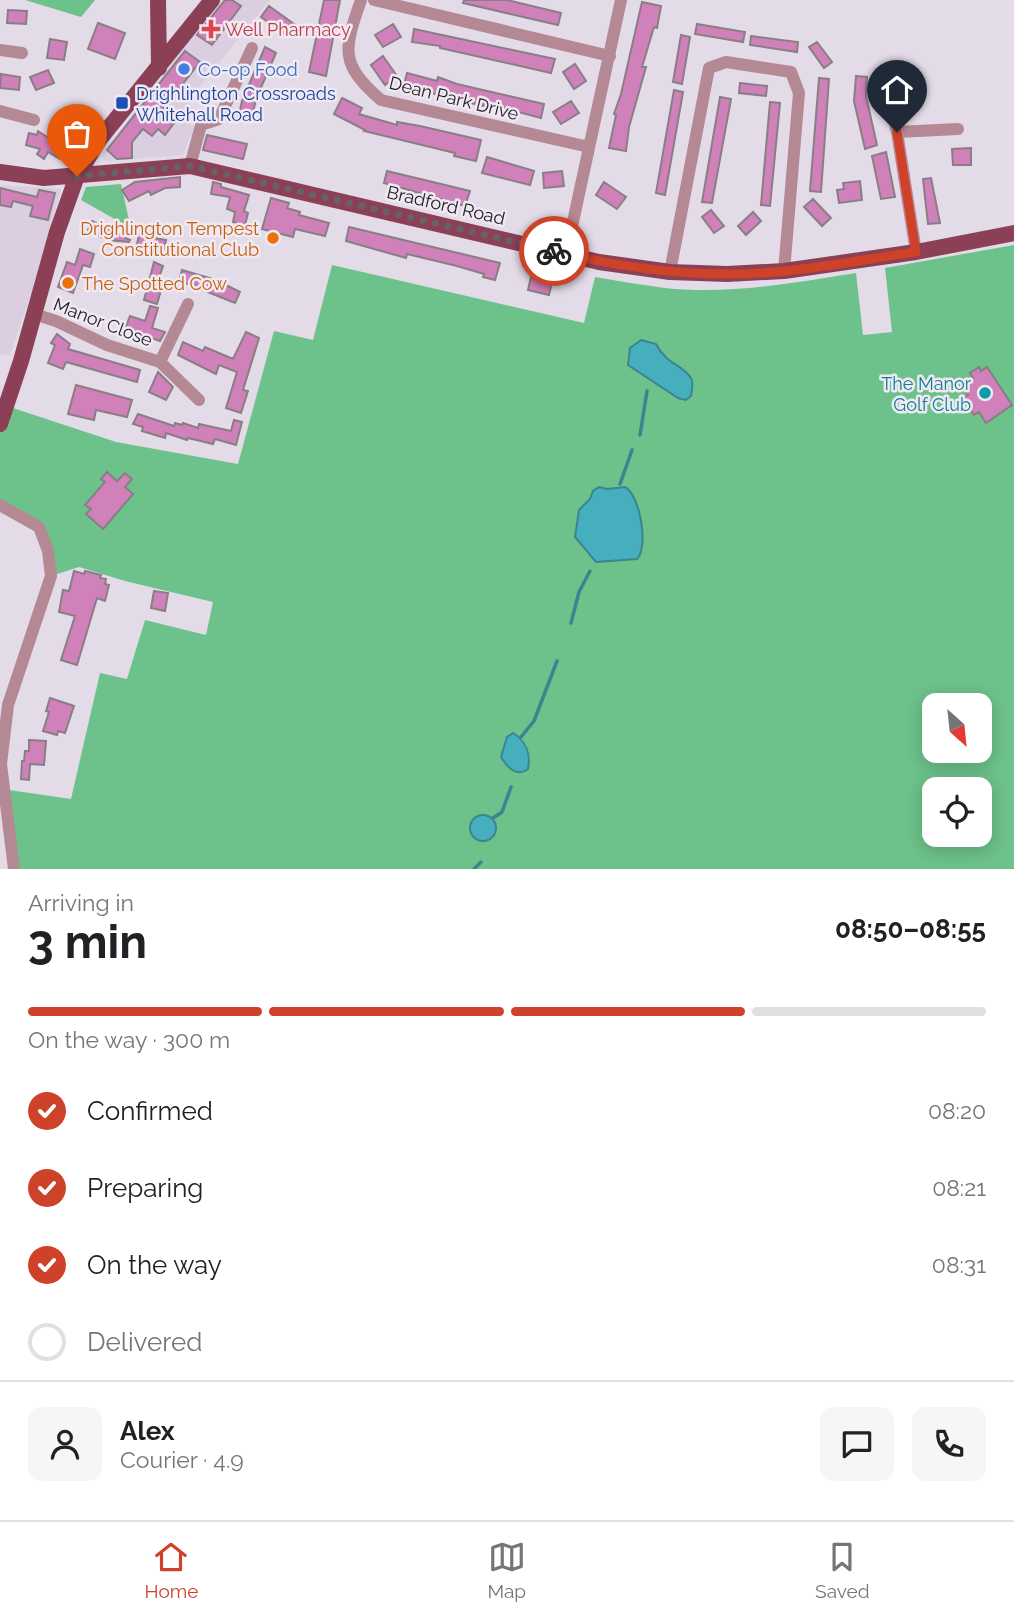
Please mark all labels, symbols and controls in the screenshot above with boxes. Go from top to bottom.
place label: Well Pharmacy [225,19,351,40]
marker: Well Pharmacy [203,21,219,37]
place label: Co-op Food [198,59,298,80]
pin [867,60,927,132]
marker: Co-op Food [176,61,192,77]
icon: home [878,71,916,109]
street label: Dean Park Drive [387,72,521,124]
place label: Drighlington Crossroads Whitehall Road [136,83,336,125]
marker: Drighlington Crossroads Whitehall Road [114,95,130,111]
pin [47,104,107,176]
icon: bag [58,115,96,153]
street label: Bradford Road [385,181,507,229]
courier [519,216,589,286]
place label: Drighlington Tempest Constitutional Club [80,218,259,260]
marker: Drighlington Tempest Constitutional Club [265,230,281,246]
icon: bike [535,232,573,270]
place label: The Spotted Cow [82,273,227,294]
marker: The Spotted Cow [60,275,76,291]
street label: Manor Close [50,293,156,351]
place label: The Manor Golf Club [881,373,972,415]
marker: The Manor Golf Club [977,385,993,401]
north arrow [922,693,992,763]
map controls [922,693,992,847]
button: locate [922,777,992,847]
text: Arriving in [28,889,134,916]
text: 08:50–08:55 [835,914,986,944]
text: 3 min [28,915,147,969]
text: On the way · 300 m [28,1026,230,1053]
icon: check [28,1092,66,1130]
text: Confirmed [87,1096,213,1126]
text: 08:20 [928,1097,986,1124]
icon: check [28,1169,66,1207]
text: Preparing [87,1173,203,1203]
text: 08:21 [932,1174,986,1201]
icon: check [28,1246,66,1284]
text: On the way [87,1250,222,1280]
text: 08:31 [932,1251,986,1278]
text: Delivered [87,1327,202,1357]
button: person [28,1407,102,1481]
button: chat [820,1407,894,1481]
button: phone [912,1407,986,1481]
text: Alex [120,1416,175,1446]
text: Courier · 4.9 [120,1446,244,1473]
tab: Home [145,1538,198,1602]
tab: Map [487,1538,526,1602]
tab: Saved [815,1538,869,1602]

